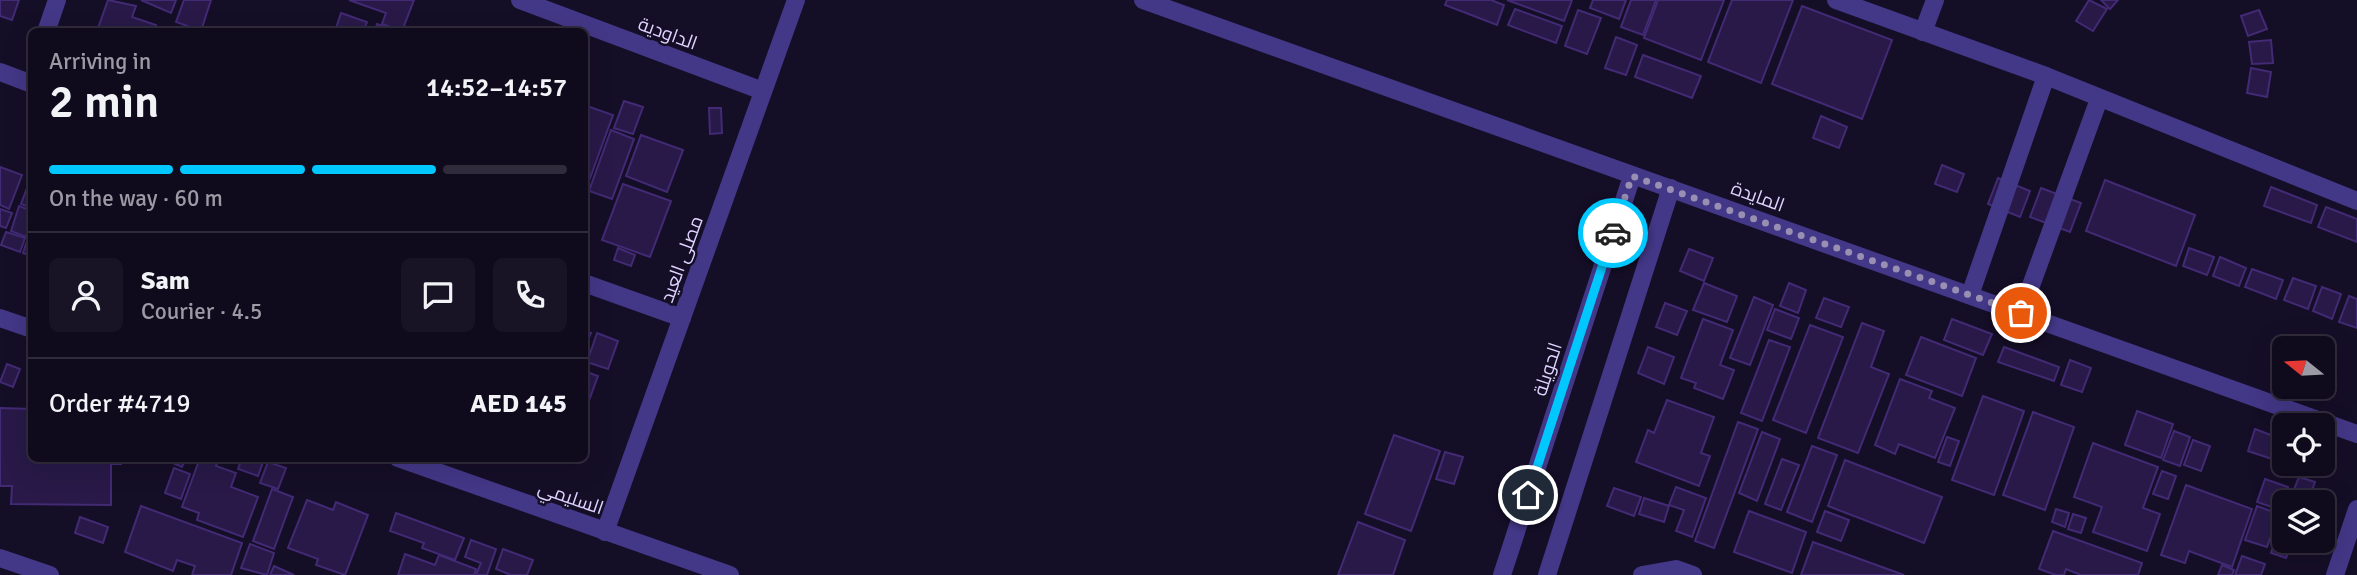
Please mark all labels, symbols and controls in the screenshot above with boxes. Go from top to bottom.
street label: الداودية [635,12,701,56]
text: Arriving in [49,47,151,76]
text: 14:52–14:57 [426,72,567,104]
text: 2 min [49,74,159,130]
street label: المايدة [1728,176,1788,218]
text: On the way · 60 m [49,184,223,213]
courier [1578,198,1648,268]
street label: مصلى العيد [655,213,709,306]
icon: car [1594,214,1632,252]
button: person [49,258,123,332]
button: chat [401,258,475,332]
button: phone [493,258,567,332]
text: Sam [141,265,190,297]
pin [1991,283,2051,343]
icon: bag [2002,294,2040,332]
text: Courier · 4.5 [141,297,262,326]
north arrow [2272,336,2334,399]
map controls [2272,336,2335,553]
street label: الحويلة [1528,340,1568,399]
text: Order #4719 [49,388,190,420]
text: AED 145 [470,388,567,420]
button: locate [2272,413,2335,476]
pin [1498,465,1558,525]
street label: السليمي [534,476,607,522]
icon: home [1509,476,1547,514]
button: layers [2272,490,2335,553]

